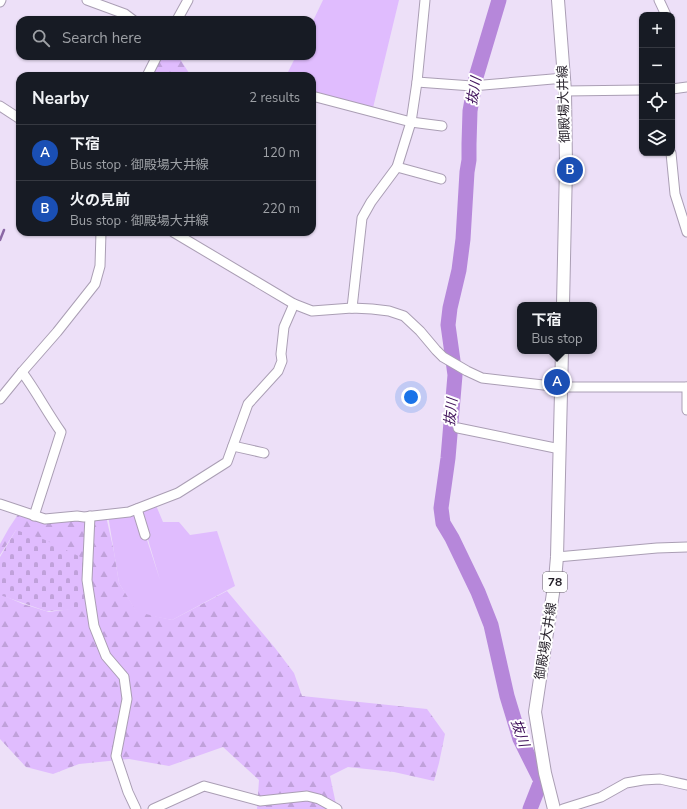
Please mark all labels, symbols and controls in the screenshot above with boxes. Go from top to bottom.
map controls [639,12,675,156]
button: + [639,12,675,48]
search box [16,16,316,60]
icon: search [30,27,52,49]
text: Search here [62,28,142,48]
button: − [639,48,675,84]
street label: 御殿場大井線 [554,65,574,143]
water label: 抜川 [462,74,486,106]
button: locate [639,84,675,120]
text: Nearby [32,87,89,110]
text: 2 results [249,89,300,107]
button: layers [639,120,675,156]
text: 下宿 [70,134,100,154]
text: A [40,144,50,162]
text: 120 m [262,144,300,162]
pin: B [557,155,583,185]
text: Bus stop · 御殿場大井線 [70,156,209,174]
text: 火の見前 [70,190,130,210]
text: B [41,200,49,218]
text: 220 m [262,200,300,218]
text: Bus stop · 御殿場大井線 [70,212,209,230]
popup [517,302,597,354]
text: 下宿 [531,310,561,330]
text: Bus stop [531,330,583,348]
pin: A [544,367,570,397]
your location [401,387,421,407]
water label: 抜川 [440,395,462,427]
road number: 78 [543,572,567,592]
street label: 御殿場大井線 [531,601,561,681]
water label: 抜川 [506,717,534,751]

